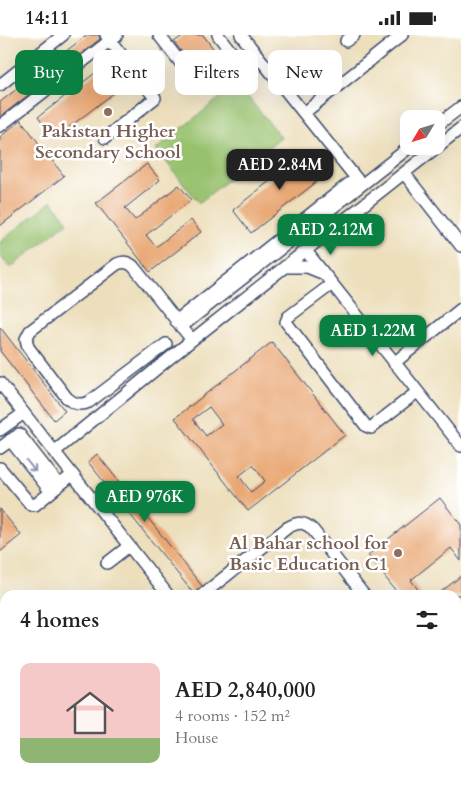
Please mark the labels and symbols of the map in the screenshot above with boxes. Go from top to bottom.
marker: Pakistan Higher Secondary School [102,106,114,118]
north arrow [400,110,445,155]
place label: Pakistan Higher Secondary School [35,119,181,165]
pin: AED 2.84M [223,149,337,191]
pin: AED 2.12M [274,213,388,256]
pin: AED 1.22M [316,315,430,357]
one-way arrow [25,459,36,472]
pin: AED 976K [93,481,197,523]
place label: Al Bahar school for Basic Education C1 [229,531,389,577]
marker: Al Bahar school for Basic Education C1 [392,547,404,559]

